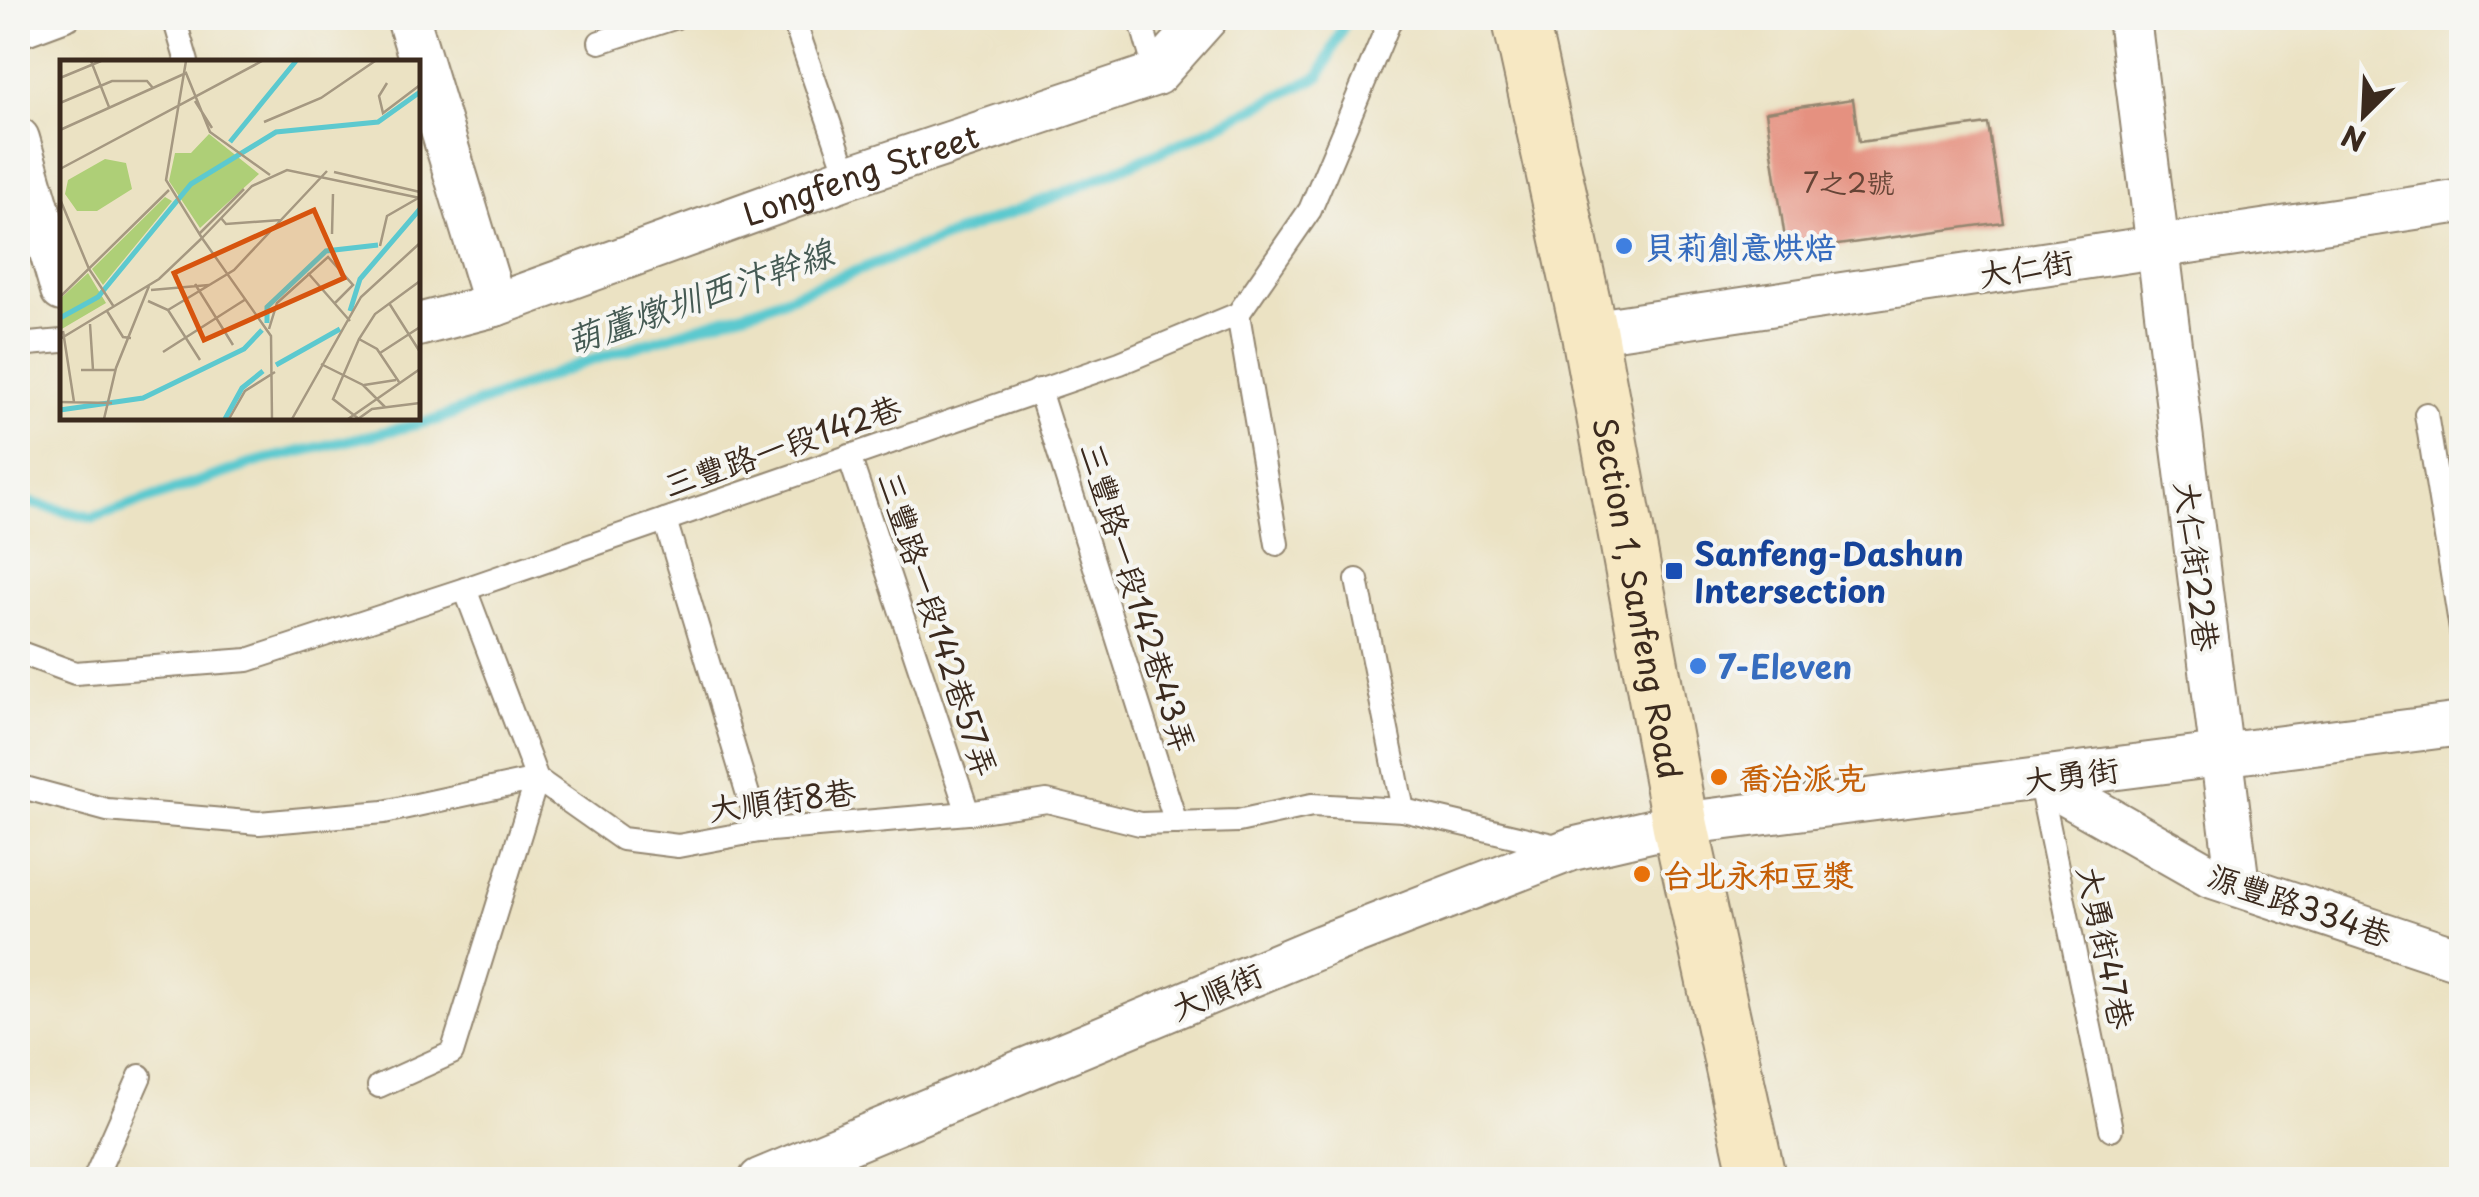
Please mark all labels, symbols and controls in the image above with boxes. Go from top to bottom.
inset map [60,60,420,420]
north arrow [2314,65,2414,165]
street label: Longfeng Street [736,111,985,237]
text: N [2334,115,2372,163]
house number: 7之2號 [1803,160,1895,203]
place label: 貝莉創意烘焙 [1644,222,1836,270]
water label: 葫蘆燉圳西汴幹線 [558,224,842,366]
marker: 貝莉創意烘焙 [1613,235,1635,257]
street label: 大仁街 [1975,236,2077,298]
street label: 三豐路一段142巷 [657,382,907,508]
street label: Section 1, Sanfeng Road [1581,413,1695,783]
street label: 三豐路一段142巷43弄 [1069,436,1209,758]
street label: 三豐路一段142巷57弄 [867,465,1011,783]
street label: 大仁街22巷 [2164,478,2232,654]
place label: Sanfeng-Dashun Intersection [1694,529,1964,614]
marker: Sanfeng-Dashun Intersection [1663,560,1685,582]
place label: 7-Eleven [1718,642,1852,690]
marker: 7-Eleven [1687,655,1709,677]
street label: 大勇街 [2020,744,2122,804]
place label: 喬治派克 [1739,753,1867,801]
street label: 大順街8巷 [706,766,858,832]
marker: 喬治派克 [1708,766,1730,788]
place label: 台北永和豆漿 [1662,850,1854,898]
street label: 源豐路334巷 [2202,850,2398,958]
street label: 大勇街47巷 [2066,861,2148,1033]
marker: 台北永和豆漿 [1631,863,1653,885]
street label: 大順街 [1162,949,1270,1031]

